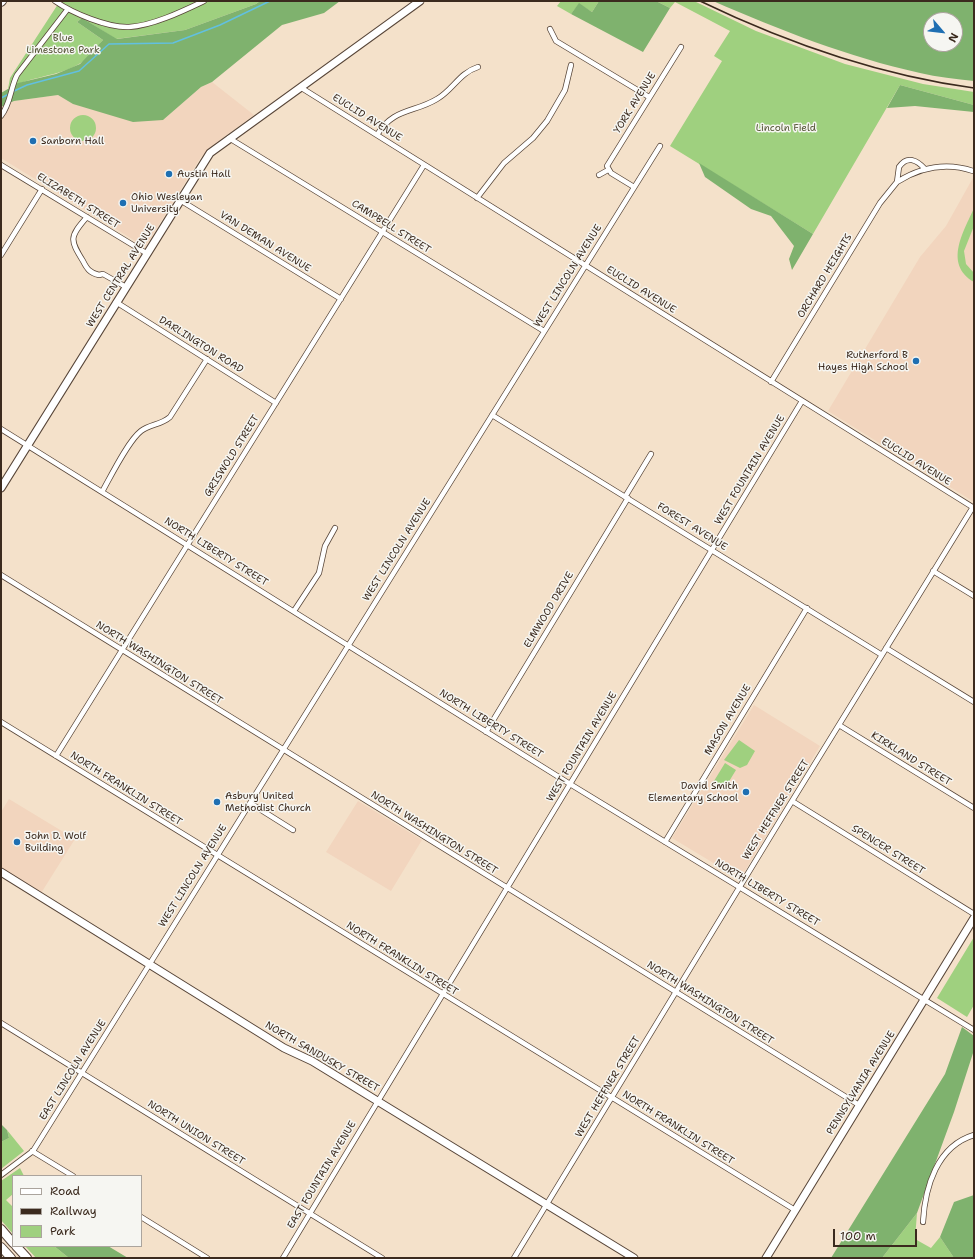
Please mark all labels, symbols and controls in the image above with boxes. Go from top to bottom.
north arrow [923,12,963,52]
text: N [944,30,962,45]
park label: Blue Limestone Park [26,32,100,56]
street label: YORK AVENUE [611,70,659,136]
street label: EUCLID AVENUE [330,92,404,144]
park label: Lincoln Field [756,122,816,134]
place label: Sanborn Hall [41,135,104,147]
marker: Sanborn Hall [28,136,38,146]
place label: Austin Hall [177,168,230,180]
marker: Austin Hall [164,169,174,179]
street label: ELIZABETH STREET [34,171,122,231]
place label: Ohio Wesleyan University [131,191,202,214]
marker: Ohio Wesleyan University [118,198,128,208]
street label: CAMPBELL STREET [349,198,433,256]
street label: VAN DEMAN AVENUE [217,209,313,275]
street label: WEST CENTRAL AVENUE [84,222,158,330]
street label: WEST LINCOLN AVENUE [531,222,605,330]
street label: ORCHARD HEIGHTS [795,232,855,320]
street label: EUCLID AVENUE [604,264,678,316]
street label: DARLINGTON ROAD [157,314,245,376]
place label: Rutherford B Hayes High School [818,349,908,372]
marker: Rutherford B Hayes High School [911,356,921,366]
street label: GRISWOLD STREET [202,413,262,499]
street label: WEST FOUNTAIN AVENUE [712,413,788,527]
street label: EUCLID AVENUE [879,436,953,488]
street label: WEST LINCOLN AVENUE [360,496,434,604]
street label: FOREST AVENUE [655,501,729,553]
street label: NORTH LIBERTY STREET [162,515,270,589]
street label: ELMWOOD DRIVE [522,570,576,650]
street label: NORTH WASHINGTON STREET [93,619,225,707]
street label: MASON AVENUE [702,682,754,758]
street label: NORTH LIBERTY STREET [437,687,545,761]
street label: WEST FOUNTAIN AVENUE [544,690,620,804]
street label: KIRKLAND STREET [869,730,953,788]
street label: NORTH FRANKLIN STREET [68,750,184,828]
street label: WEST HEFFNER STREET [740,758,812,862]
place label: David Smith Elementary School [648,780,738,804]
marker: David Smith Elementary School [741,787,751,797]
street label: NORTH WASHINGTON STREET [368,789,500,877]
place label: Asbury United Methodist Church [225,790,311,814]
marker: Asbury United Methodist Church [212,797,222,807]
street label: WEST LINCOLN AVENUE [156,822,230,930]
street label: SPENCER STREET [849,823,927,877]
place label: John D. Wolf Building [25,830,86,854]
marker: John D. Wolf Building [12,837,22,847]
street label: NORTH LIBERTY STREET [712,857,822,929]
street label: NORTH FRANKLIN STREET [344,920,460,998]
street label: NORTH WASHINGTON STREET [644,959,776,1047]
street label: EAST LINCOLN AVENUE [37,1018,109,1122]
street label: NORTH SANDUSKY STREET [263,1019,381,1095]
street label: PENNSYLVANIA AVENUE [824,1029,898,1137]
street label: WEST HEFFNER STREET [573,1034,643,1140]
street label: NORTH FRANKLIN STREET [620,1089,736,1167]
street label: NORTH UNION STREET [145,1098,247,1168]
street label: EAST FOUNTAIN AVENUE [285,1119,359,1231]
legend [12,1175,142,1247]
text: Road [50,1183,80,1199]
text: Railway [50,1203,97,1219]
scale bar [835,1221,919,1247]
text: Park [50,1223,76,1239]
text: 100 m [840,1228,876,1244]

